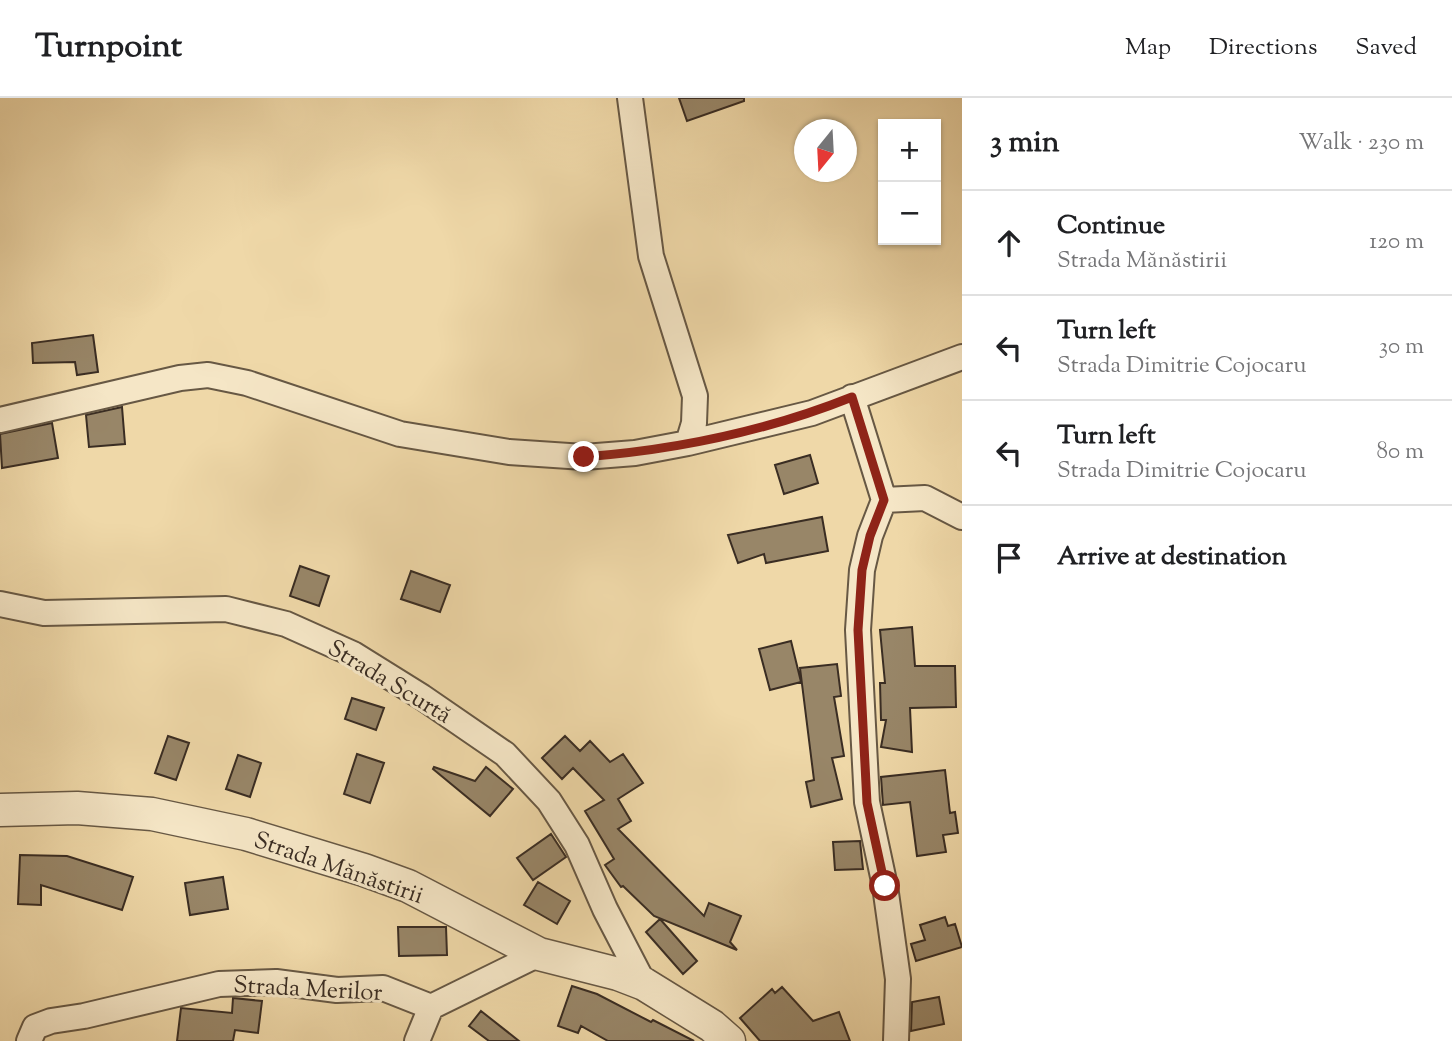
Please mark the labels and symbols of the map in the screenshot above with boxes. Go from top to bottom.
north arrow [794,119,857,182]
route end [568,441,599,472]
street label: Strada Scurtă [321,632,457,733]
street label: Strada Mănăstirii [249,824,428,914]
route start [869,870,900,901]
street label: Strada Merilor [232,969,383,1011]

